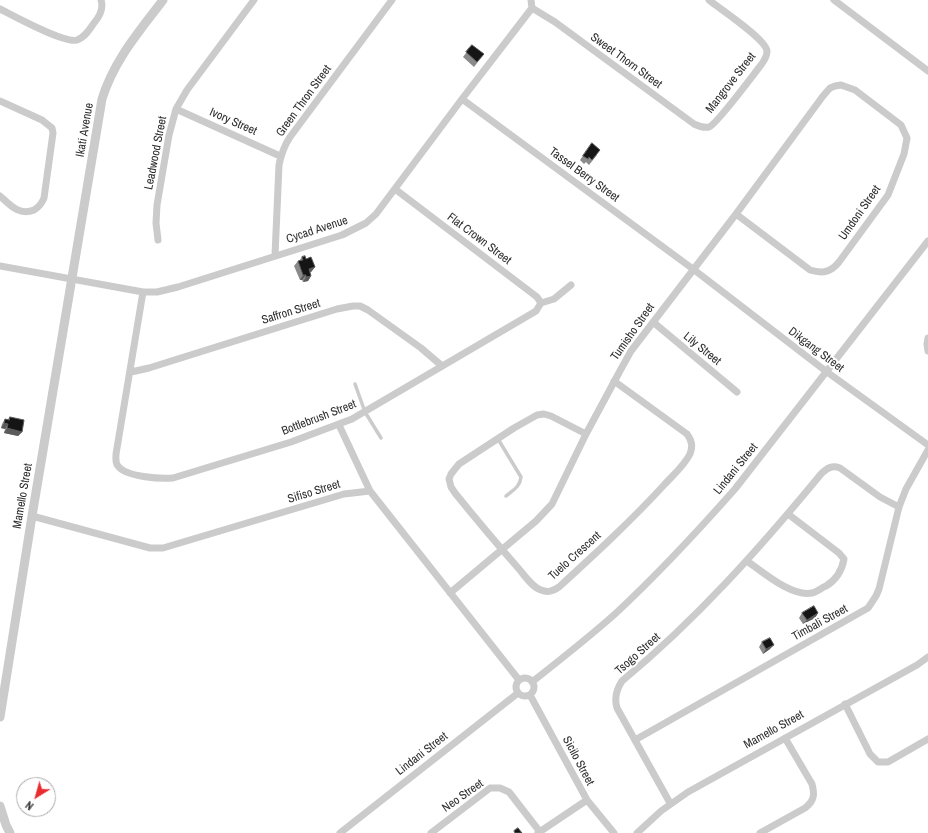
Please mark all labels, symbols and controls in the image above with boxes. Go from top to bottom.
street label: Sweet Thorn Street [587,30,665,92]
street label: Mangrove Street [703,50,759,116]
street label: Green Thron Street [273,62,335,140]
street label: Ikati Avenue [73,102,97,158]
street label: Ivory Street [207,105,259,139]
street label: Leadwood Street [142,115,170,191]
street label: Tassel Berry Street [546,145,622,205]
street label: Umdoni Street [836,183,884,243]
street label: Flat Crown Street [444,210,514,268]
street label: Cycad Avenue [284,213,350,247]
street label: Saffron Street [260,296,322,328]
street label: Tumisho Street [608,301,658,363]
street label: Dikgang Street [785,324,847,376]
street label: Lily Street [680,329,724,369]
street label: Bottlebrush Street [280,397,358,439]
street label: Lindani Street [711,440,761,498]
street label: Mamello Street [10,462,36,530]
street label: Sifiso Street [286,477,342,507]
street label: Tuelo Crescent [546,529,604,583]
street label: Timbali Street [790,602,850,644]
street label: Tsogo Street [613,630,663,678]
street label: Mamello Street [742,708,806,752]
street label: Lindani Street [393,729,451,779]
street label: Sicilo Street [559,734,597,788]
north arrow [16,777,56,817]
street label: Neo Street [440,777,486,815]
text: N [23,798,36,813]

